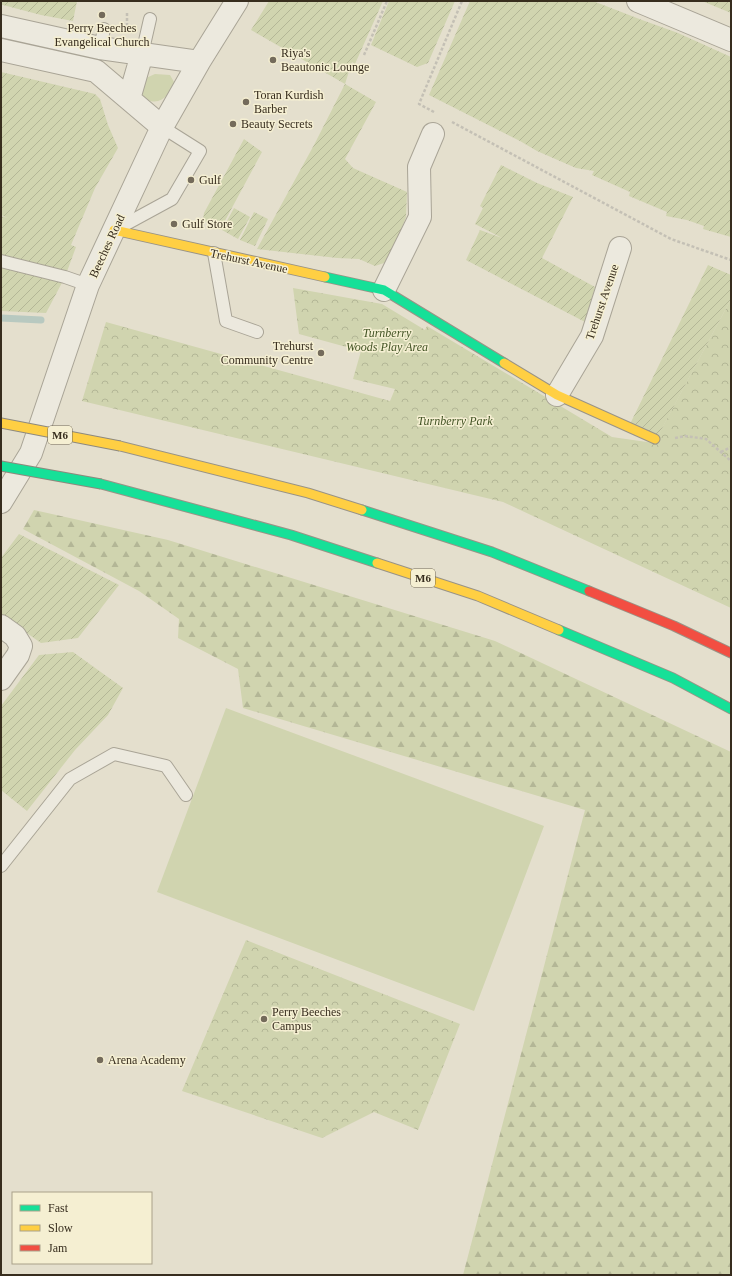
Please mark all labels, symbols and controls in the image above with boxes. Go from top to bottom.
marker: Perry Beeches Evangelical Church [97,10,107,20]
place label: Perry Beeches Evangelical Church [55,21,149,49]
place label: Riya's Beautonic Lounge [281,46,369,74]
marker: Riya's Beautonic Lounge [268,55,278,65]
place label: Toran Kurdish Barber [254,88,323,116]
marker: Toran Kurdish Barber [241,97,251,107]
place label: Beauty Secrets [241,117,313,131]
marker: Beauty Secrets [228,119,238,129]
place label: Gulf [199,173,221,187]
marker: Gulf [186,175,196,185]
street label: Beeches Road [86,212,128,280]
place label: Gulf Store [182,217,232,231]
marker: Gulf Store [169,219,179,229]
street label: Trehurst Avenue [209,246,289,276]
street label: Trehurst Avenue [583,262,621,342]
park label: Turnberry Woods Play Area [346,326,428,354]
place label: Trehurst Community Centre [221,339,314,367]
marker: Trehurst Community Centre [316,348,326,358]
park label: Turnberry Park [418,414,493,428]
road number: M6 [48,426,72,444]
road number: M6 [411,569,435,587]
place label: Perry Beeches Campus [272,1005,341,1033]
marker: Perry Beeches Campus [259,1014,269,1024]
place label: Arena Academy [108,1053,186,1067]
marker: Arena Academy [95,1055,105,1065]
legend [12,1192,152,1264]
text: Fast [48,1201,69,1215]
text: Slow [48,1221,73,1235]
text: Jam [48,1241,68,1255]

